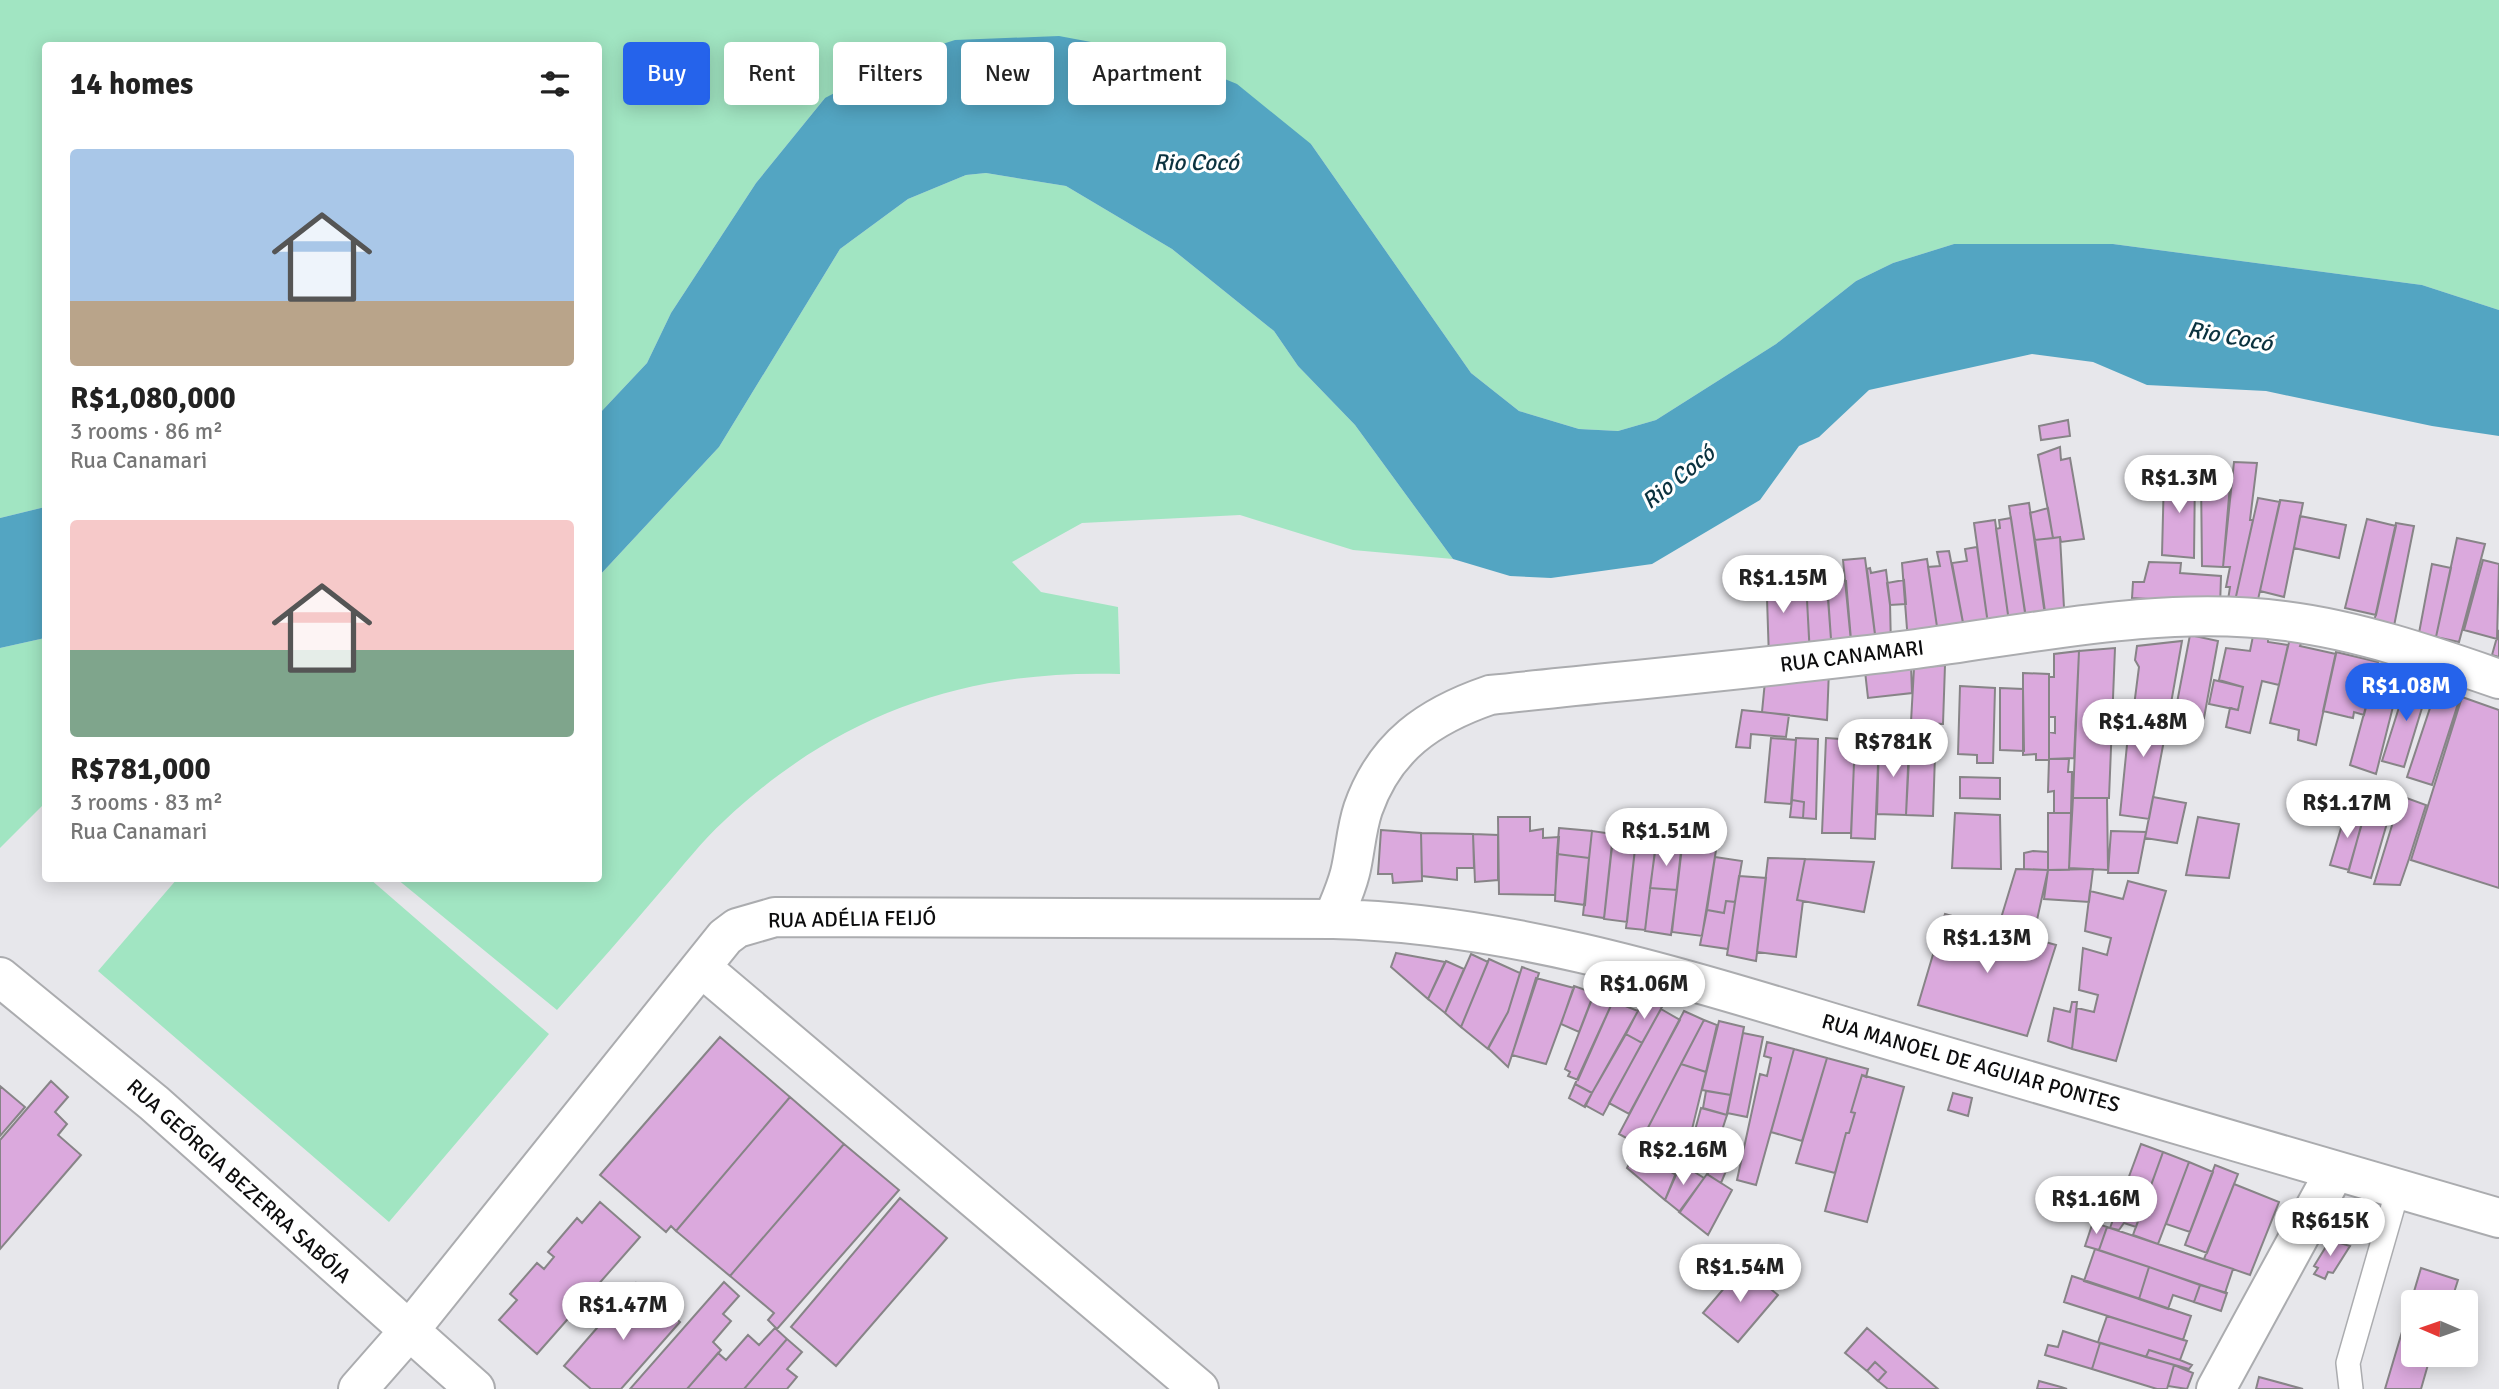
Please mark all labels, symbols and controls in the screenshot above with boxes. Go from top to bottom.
chip: Buy [623,42,710,105]
chip: Rent [724,42,819,105]
chip: Filters [833,42,947,105]
chip: New [961,42,1054,105]
chip: Apartment [1068,42,1226,105]
icon: filters [536,65,574,103]
text: 14 homes [70,66,193,103]
water label: Rio Cocó [1153,148,1241,177]
icon: home [259,194,385,320]
water label: Rio Cocó [2185,315,2276,359]
text: R$1,080,000 [70,380,236,417]
text: 3 rooms · 86 m² [70,417,223,446]
water label: Rio Cocó [1636,438,1722,516]
text: Rua Canamari [70,446,207,475]
pin: R$1.3M [2122,456,2236,515]
text: R$1.3M [2140,463,2218,492]
pin: R$1.15M [1718,556,1848,615]
text: R$1.15M [1738,563,1828,592]
icon: home [259,565,385,691]
street label: RUA CANAMARI [1779,634,1925,678]
pin: R$1.08M [2341,664,2471,723]
text: R$1.08M [2361,671,2451,700]
pin: R$1.48M [2078,700,2208,759]
text: R$1.48M [2098,707,2188,736]
pin: R$781K [1836,720,1950,779]
text: R$781K [1854,727,1932,756]
text: R$781,000 [70,751,211,788]
pin: R$1.17M [2282,780,2412,840]
text: 3 rooms · 83 m² [70,788,223,817]
text: R$1.17M [2302,788,2392,817]
pin: R$1.51M [1601,808,1731,868]
text: R$1.51M [1621,816,1711,845]
text: Rua Canamari [70,817,207,846]
street label: RUA ADÉLIA FEIJÓ [768,905,936,933]
pin: R$1.13M [1922,916,2052,975]
text: R$1.13M [1942,923,2032,952]
pin: R$1.06M [1579,962,1709,1021]
text: R$1.06M [1599,969,1689,998]
street label: RUA MANOEL DE AGUIAR PONTES [1819,1008,2123,1118]
street label: RUA GEÓRGIA BEZERRA SABÓIA [122,1073,357,1289]
pin: R$2.16M [1618,1128,1748,1187]
text: R$2.16M [1638,1135,1728,1164]
pin: R$1.16M [2031,1176,2161,1236]
text: R$1.16M [2051,1184,2141,1213]
pin: R$615K [2273,1198,2387,1258]
text: R$615K [2291,1206,2369,1235]
pin: R$1.54M [1675,1244,1805,1304]
text: R$1.54M [1695,1252,1785,1281]
pin: R$1.47M [558,1282,688,1342]
text: R$1.47M [578,1290,668,1319]
north arrow [2401,1290,2478,1367]
map controls [2401,1290,2478,1367]

